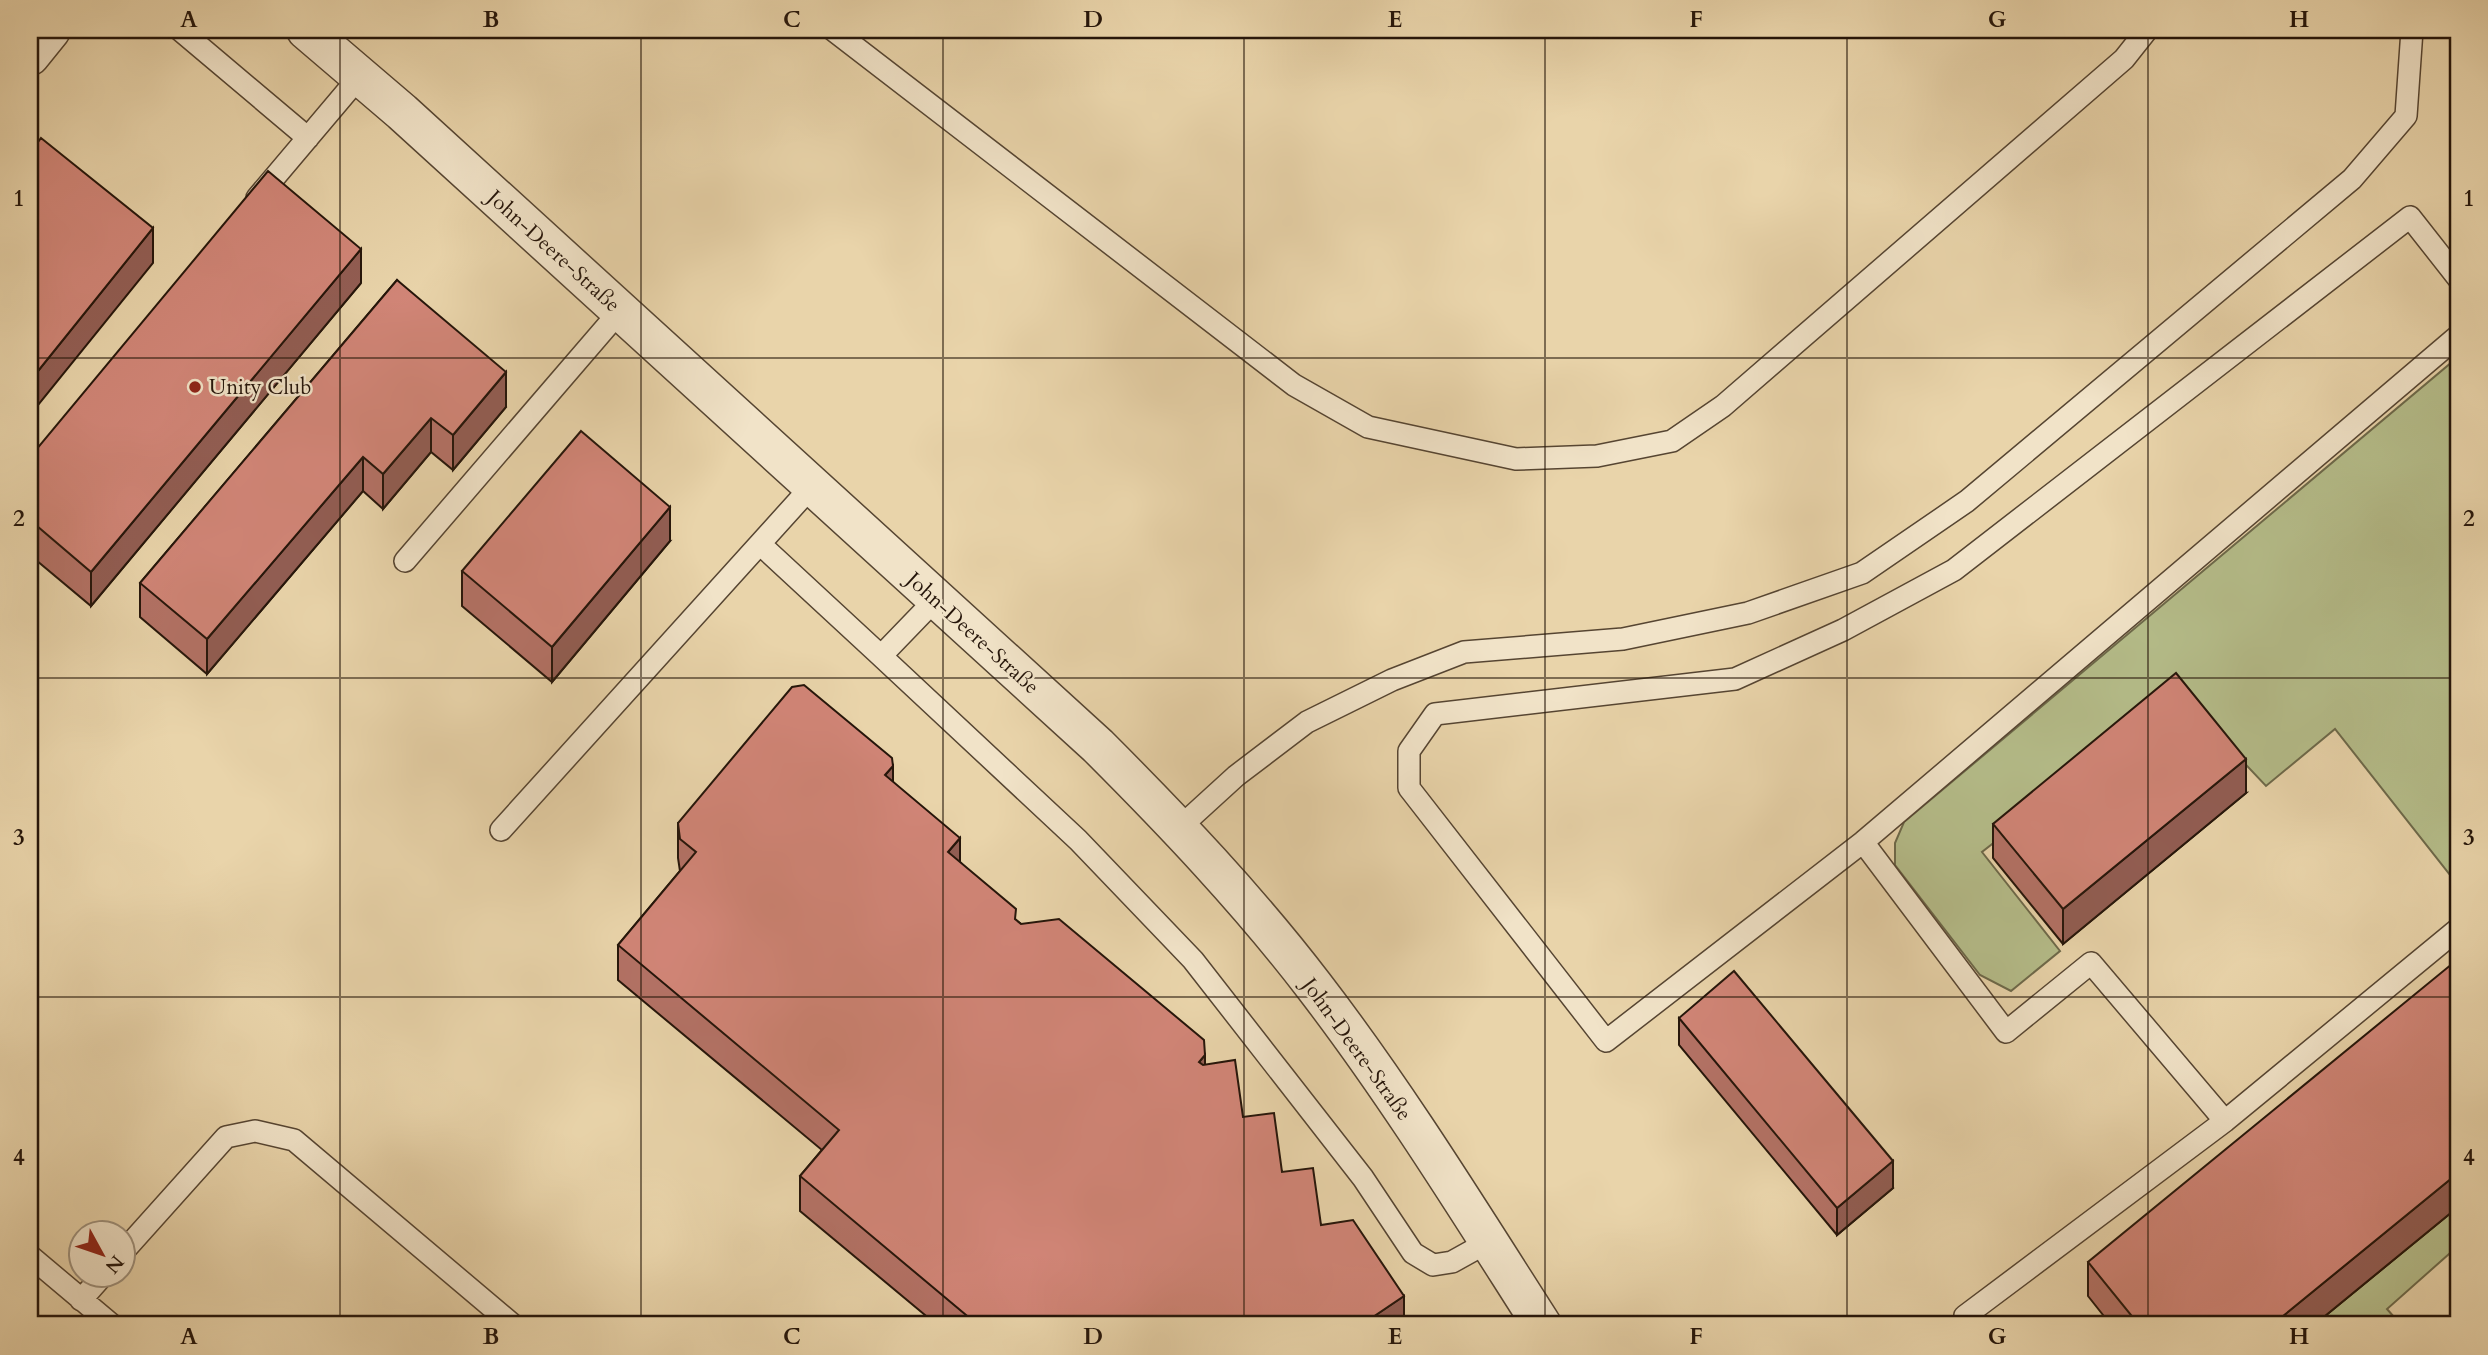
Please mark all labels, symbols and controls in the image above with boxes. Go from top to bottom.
text: A [180,4,198,35]
text: B [483,4,499,35]
text: C [783,4,801,35]
text: D [1083,4,1103,35]
text: E [1388,4,1402,35]
text: F [1689,4,1703,35]
text: G [1988,4,2007,35]
text: H [2289,4,2309,35]
street label: John-Deere-Straße [479,182,627,319]
text: 1 [13,183,25,214]
text: 1 [2463,183,2475,214]
place label: Unity Club [209,373,312,402]
marker: Unity Club [187,379,203,395]
text: 2 [13,503,25,534]
text: 2 [2463,503,2475,534]
street label: John-Deere-Straße [898,564,1046,701]
text: 3 [13,822,25,853]
text: 3 [2463,822,2475,853]
street label: John-Deere-Straße [1293,970,1418,1127]
text: 4 [13,1142,25,1173]
text: 4 [2463,1142,2475,1173]
north arrow [66,1218,136,1288]
text: N [99,1250,130,1279]
text: A [180,1321,198,1352]
text: B [483,1321,499,1352]
text: C [783,1321,801,1352]
text: D [1083,1321,1103,1352]
text: E [1388,1321,1402,1352]
text: F [1689,1321,1703,1352]
text: G [1988,1321,2007,1352]
text: H [2289,1321,2309,1352]

